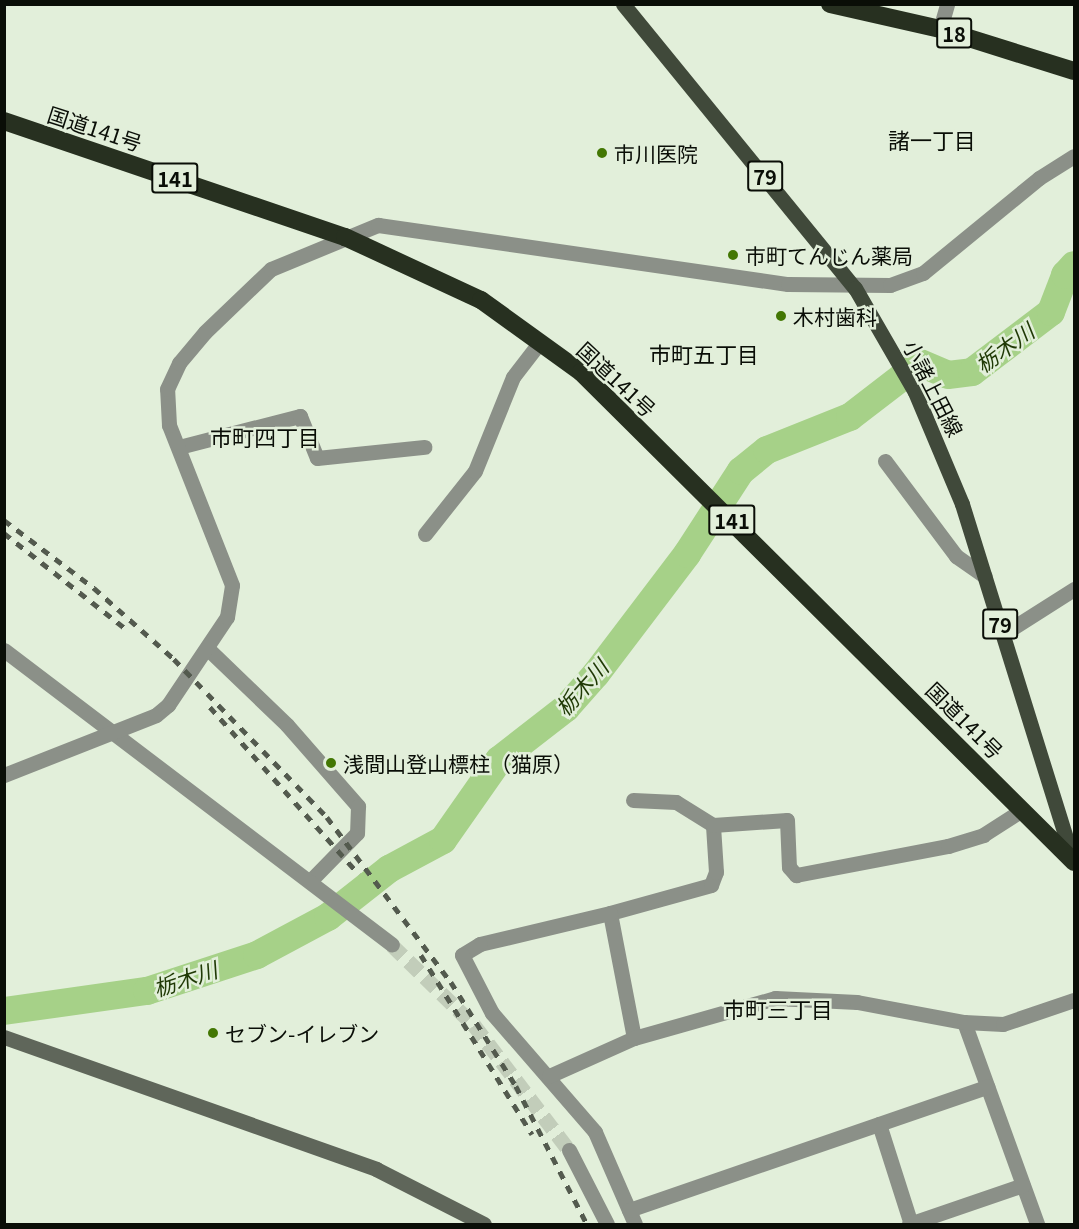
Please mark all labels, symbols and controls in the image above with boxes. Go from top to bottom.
road number: 18 [936,16,972,50]
street label: 国道141号 [45,101,145,155]
district label: 諸一丁目 [888,127,976,153]
place label: 市川医院 [614,140,698,166]
marker: 市川医院 [595,146,609,160]
road number: 79 [747,159,783,193]
road number: 141 [151,161,199,195]
place label: 市町てんじん薬局 [745,242,913,268]
marker: 市町てんじん薬局 [726,248,740,262]
place label: 木村歯科 [793,303,877,329]
marker: 木村歯科 [774,309,788,323]
water label: 栃木川 [970,317,1038,377]
street label: 国道141号 [573,336,661,422]
street label: 小諸上田線 [899,336,969,440]
district label: 市町五丁目 [649,341,759,367]
district label: 市町四丁目 [210,424,320,450]
road number: 141 [708,503,756,537]
road number: 79 [982,607,1018,641]
water label: 栃木川 [549,654,613,720]
street label: 国道141号 [921,676,1009,764]
place label: 浅間山登山標柱（猫原） [343,750,574,776]
marker: 浅間山登山標柱（猫原） [324,756,338,770]
water label: 栃木川 [150,955,220,1001]
district label: 市町三丁目 [723,996,833,1022]
place label: セブン-イレブン [225,1020,379,1046]
marker: セブン-イレブン [206,1026,220,1040]

